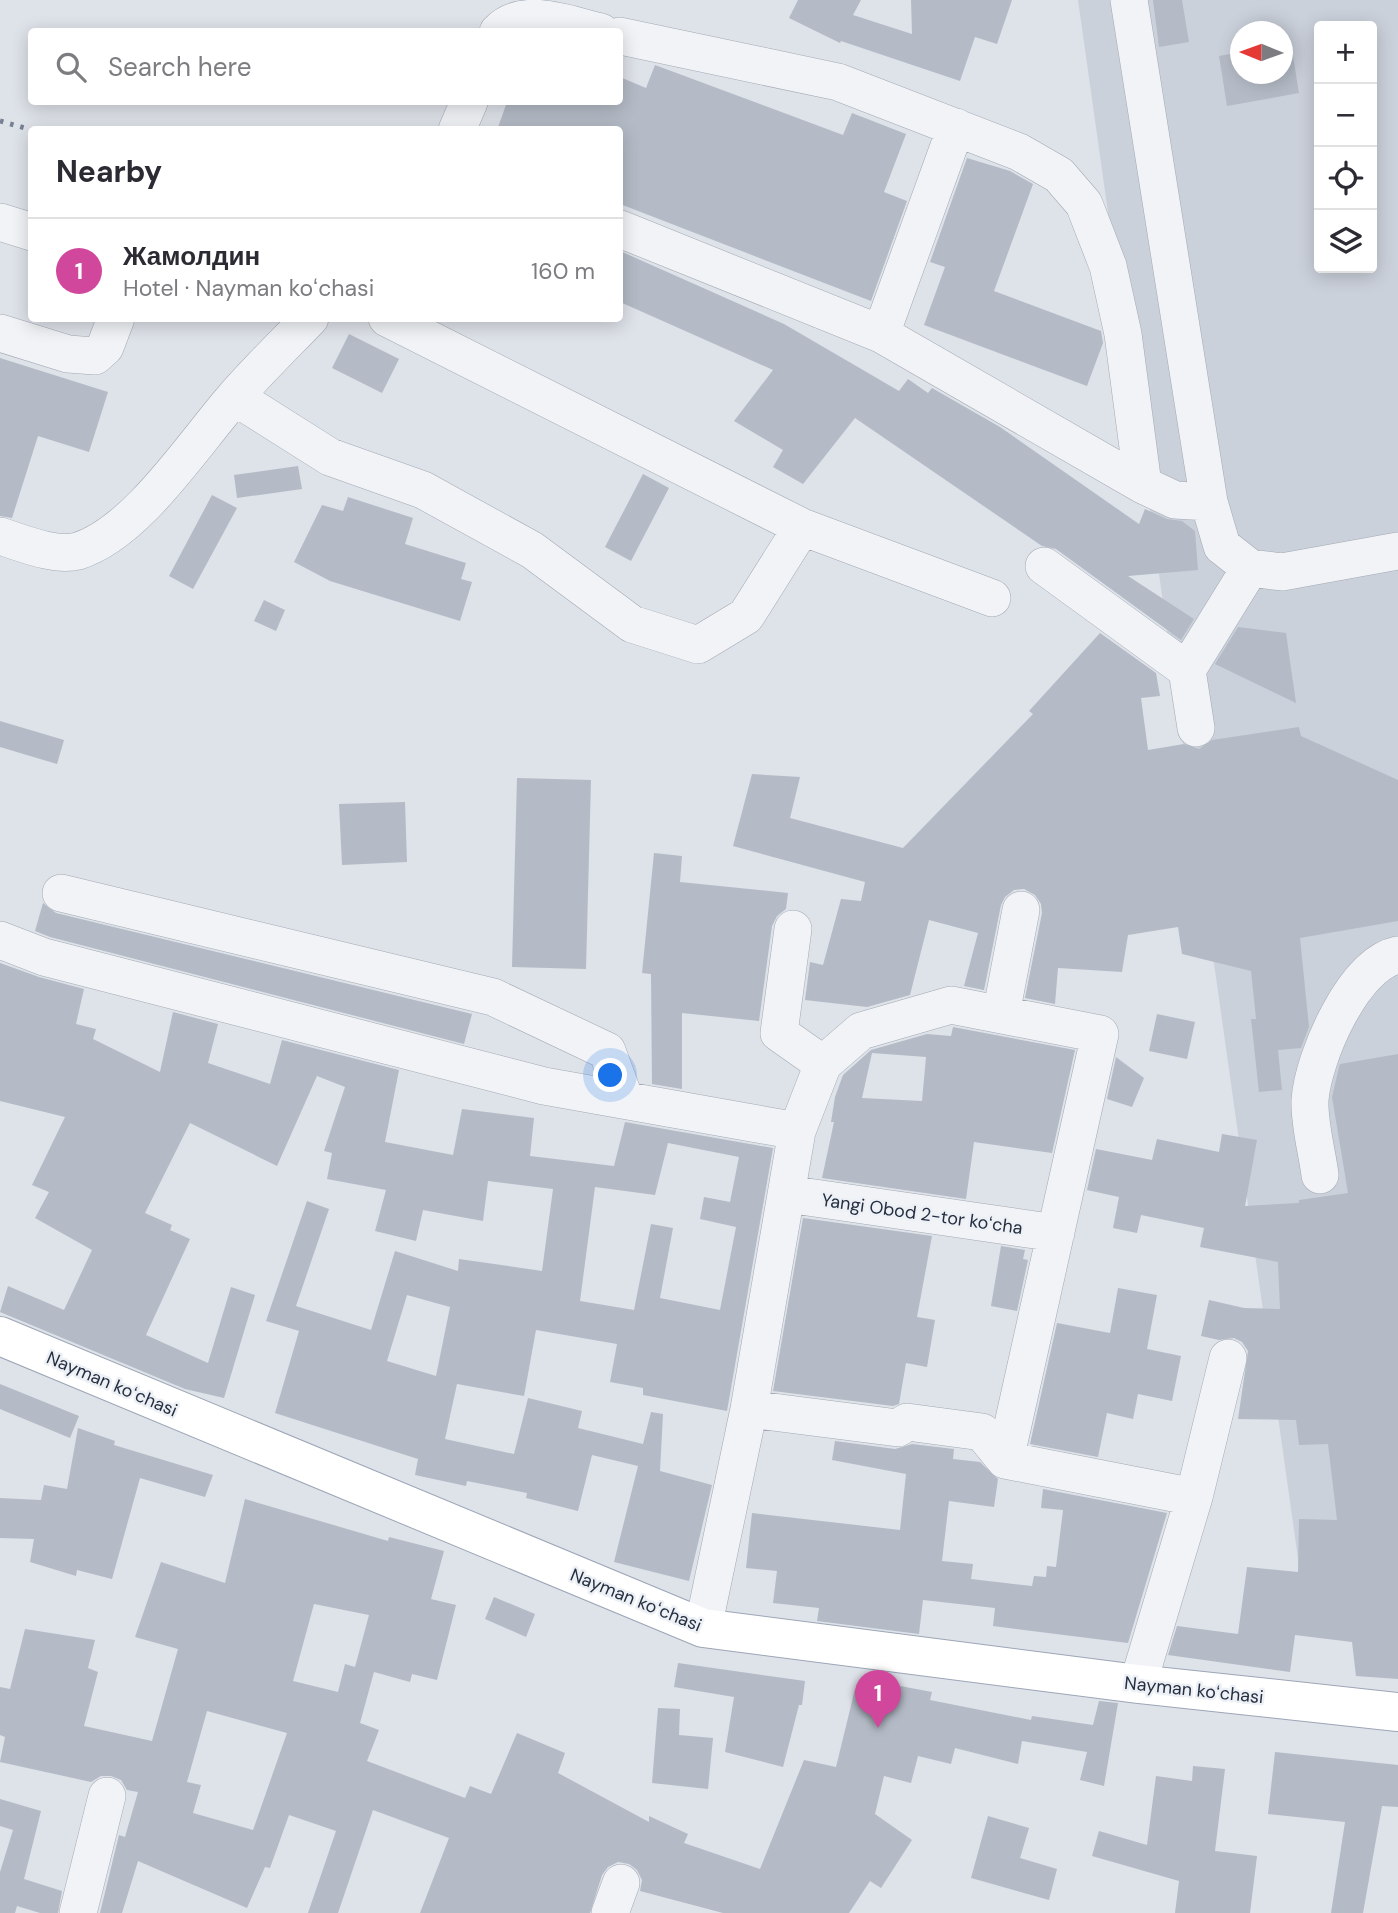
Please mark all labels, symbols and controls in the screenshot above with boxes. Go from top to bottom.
north arrow [1230,21,1293,84]
map controls [1314,21,1377,273]
button: + [1314,21,1377,84]
search box [28,28,623,105]
icon: search [52,48,90,86]
text: Search here [108,50,251,84]
button: − [1314,84,1377,147]
button: locate [1314,147,1377,210]
text: Nearby [56,152,162,191]
button: layers [1314,210,1377,273]
text: Жамолдин [123,239,260,273]
text: 1 [75,256,83,286]
text: 160 m [531,256,595,286]
text: Hotel · Nayman koʻchasi [123,273,374,303]
your location [593,1058,627,1092]
street label: Yangi Obod 2-tor koʻcha [820,1188,1024,1240]
street label: Nayman koʻchasi [43,1346,181,1422]
street label: Nayman koʻchasi [567,1563,705,1637]
pin: 1 [855,1670,901,1728]
street label: Nayman koʻchasi [1123,1671,1265,1709]

